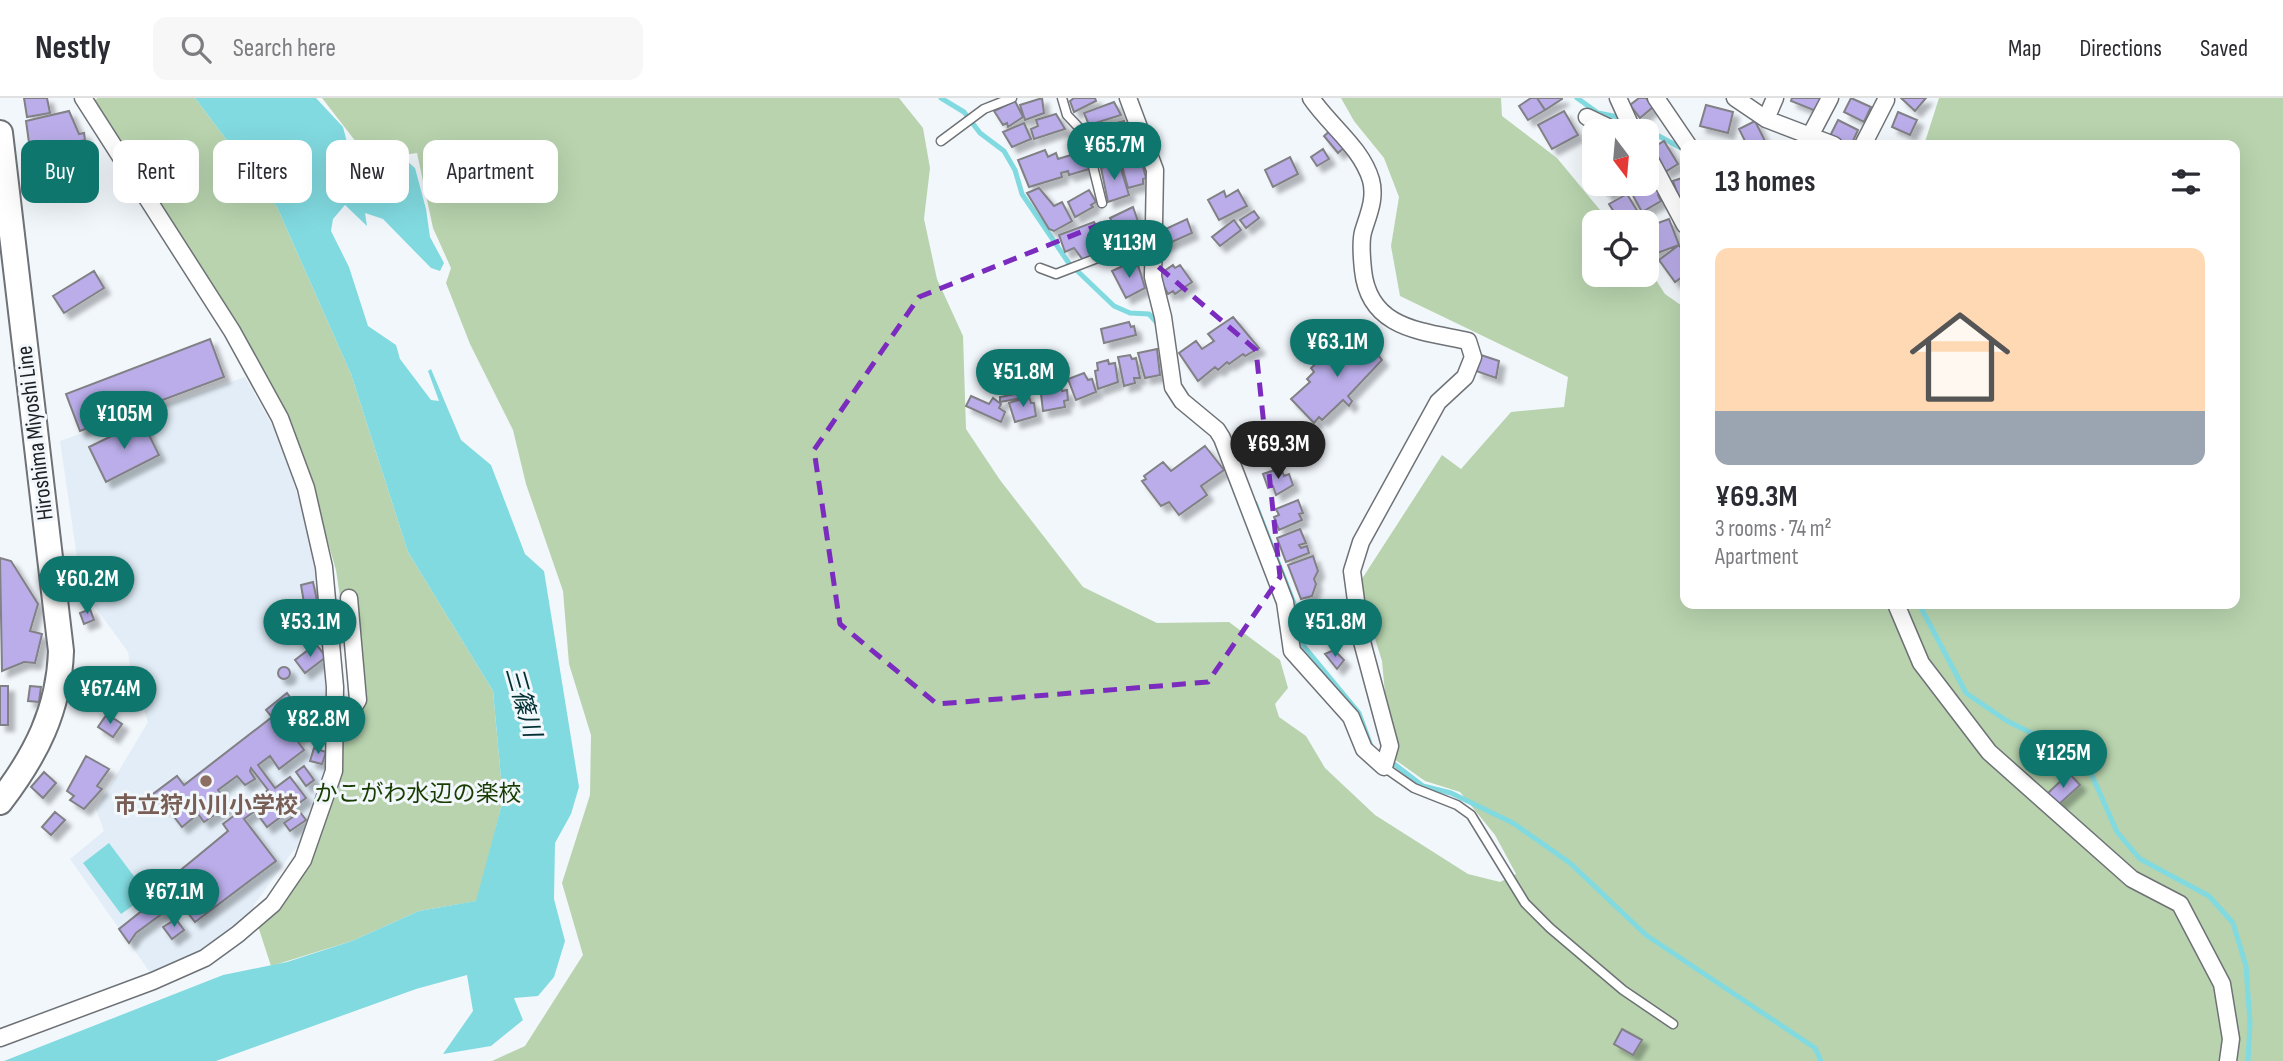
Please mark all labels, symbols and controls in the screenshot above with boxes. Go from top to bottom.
search box [153,17,643,80]
text: Nestly [35,28,111,68]
icon: search [177,29,215,67]
text: Search here [233,33,336,64]
text: Map [2008,34,2041,63]
text: Directions [2079,34,2162,63]
text: Saved [2200,34,2248,63]
north arrow [1582,119,1659,196]
map controls [1582,119,1659,287]
pin: ¥65.7M [1057,122,1171,182]
text: ¥65.7M [1083,131,1145,159]
chip: Buy [21,140,99,203]
chip: Rent [113,140,199,203]
chip: Filters [213,140,312,203]
chip: New [326,140,409,203]
chip: Apartment [423,140,558,203]
icon: filters [2167,163,2205,201]
text: 13 homes [1715,164,1816,200]
button: locate [1582,210,1659,287]
pin: ¥113M [1080,220,1178,280]
text: ¥113M [1102,229,1156,257]
icon: home [1897,294,2023,420]
pin: ¥63.1M [1280,320,1394,379]
text: ¥63.1M [1306,328,1368,356]
street label: Hiroshima Miyoshi Line [10,344,60,522]
pin: ¥51.8M [966,350,1080,409]
text: ¥51.8M [992,358,1054,386]
pin: ¥105M [75,392,173,451]
text: ¥105M [96,400,152,428]
pin: ¥69.3M [1221,422,1335,481]
text: ¥69.3M [1246,430,1310,458]
text: ¥69.3M [1715,479,1797,515]
text: 3 rooms · 74 m² [1715,515,1832,543]
text: Apartment [1715,543,1799,571]
pin: ¥60.2M [30,556,144,616]
text: ¥60.2M [55,565,119,593]
pin: ¥53.1M [253,600,367,659]
pin: ¥51.8M [1278,600,1392,659]
text: ¥53.1M [279,608,341,636]
text: ¥51.8M [1304,608,1366,636]
water label: 三篠川 [499,663,548,743]
pin: ¥67.4M [53,666,167,726]
text: ¥67.4M [79,675,141,703]
pin: ¥82.8M [261,696,375,756]
text: ¥82.8M [286,705,350,733]
pin: ¥125M [2014,730,2112,790]
text: ¥125M [2035,739,2091,767]
marker: 市立狩小川小学校 [198,773,214,789]
park label: かこがわ水辺の楽校 [315,780,522,808]
place label: 市立狩小川小学校 [114,792,298,820]
pin: ¥67.1M [117,870,231,929]
text: ¥67.1M [144,878,204,906]

